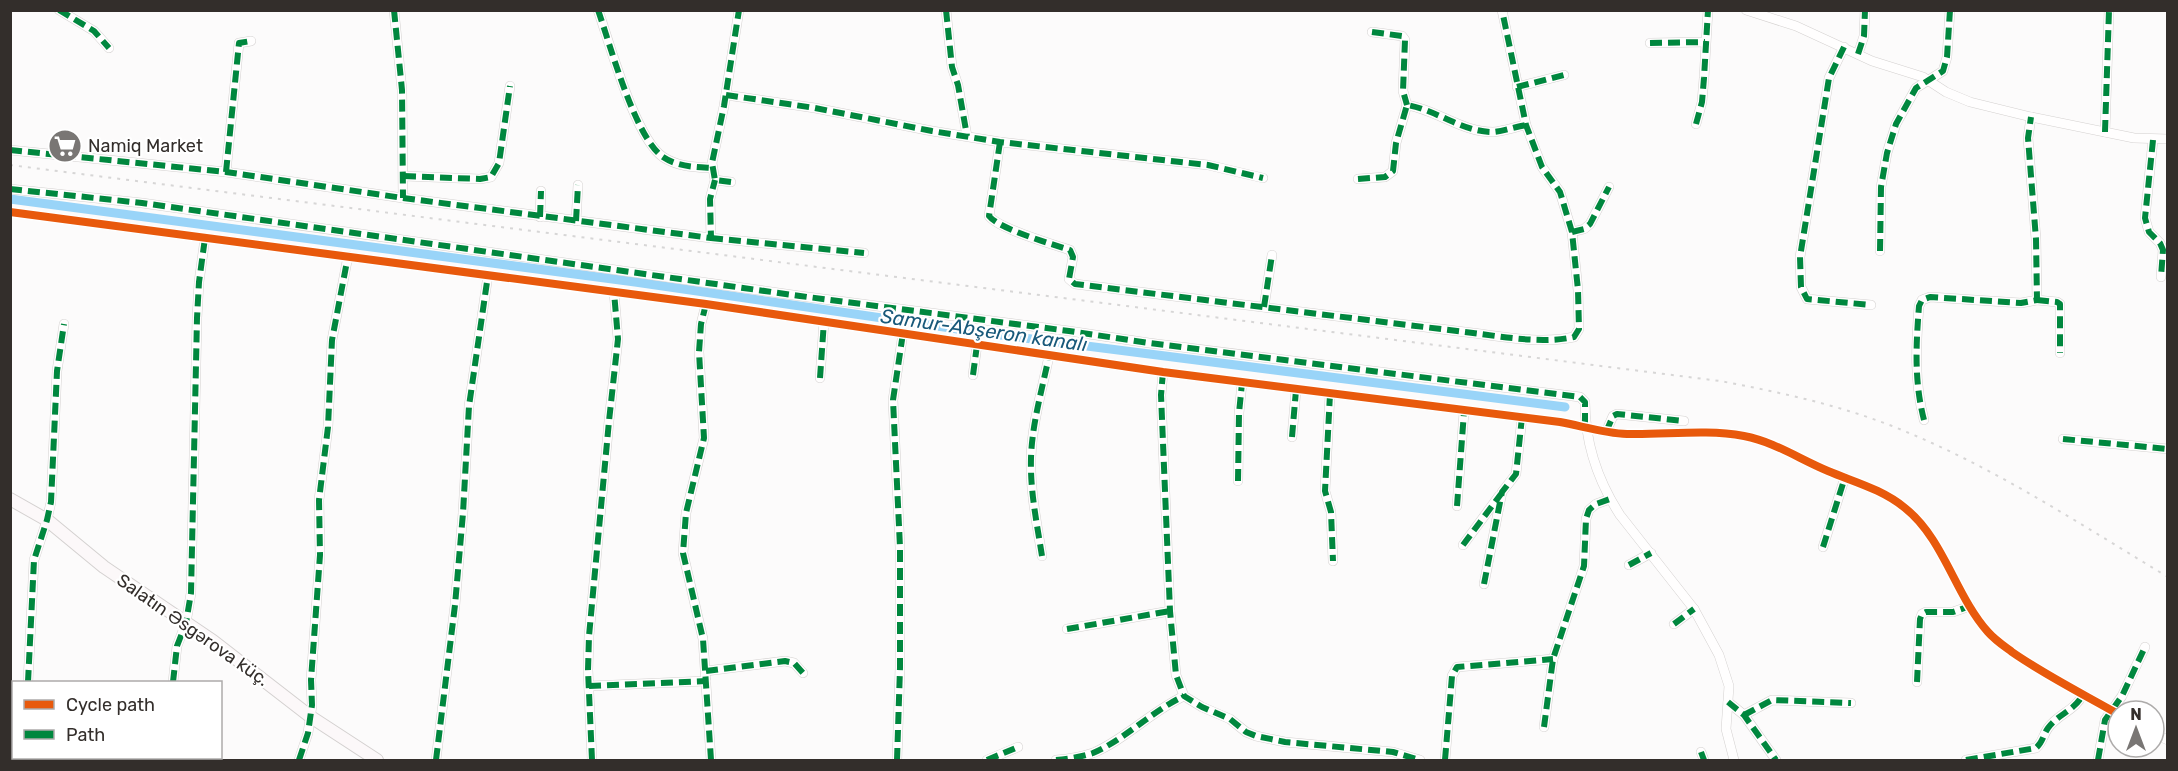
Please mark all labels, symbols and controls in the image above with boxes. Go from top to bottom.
supermarket icon: Namiq Market [47,128,83,164]
place label: Namiq Market [88,135,203,157]
water label: Samur-Abşeron kanalı [879,304,1089,356]
street label: Salatın Əsgərova küç. [113,569,273,691]
legend [12,681,222,759]
text: Cycle path [66,694,155,716]
north arrow [2106,699,2166,759]
text: N [2130,705,2142,724]
text: Path [66,724,105,746]

